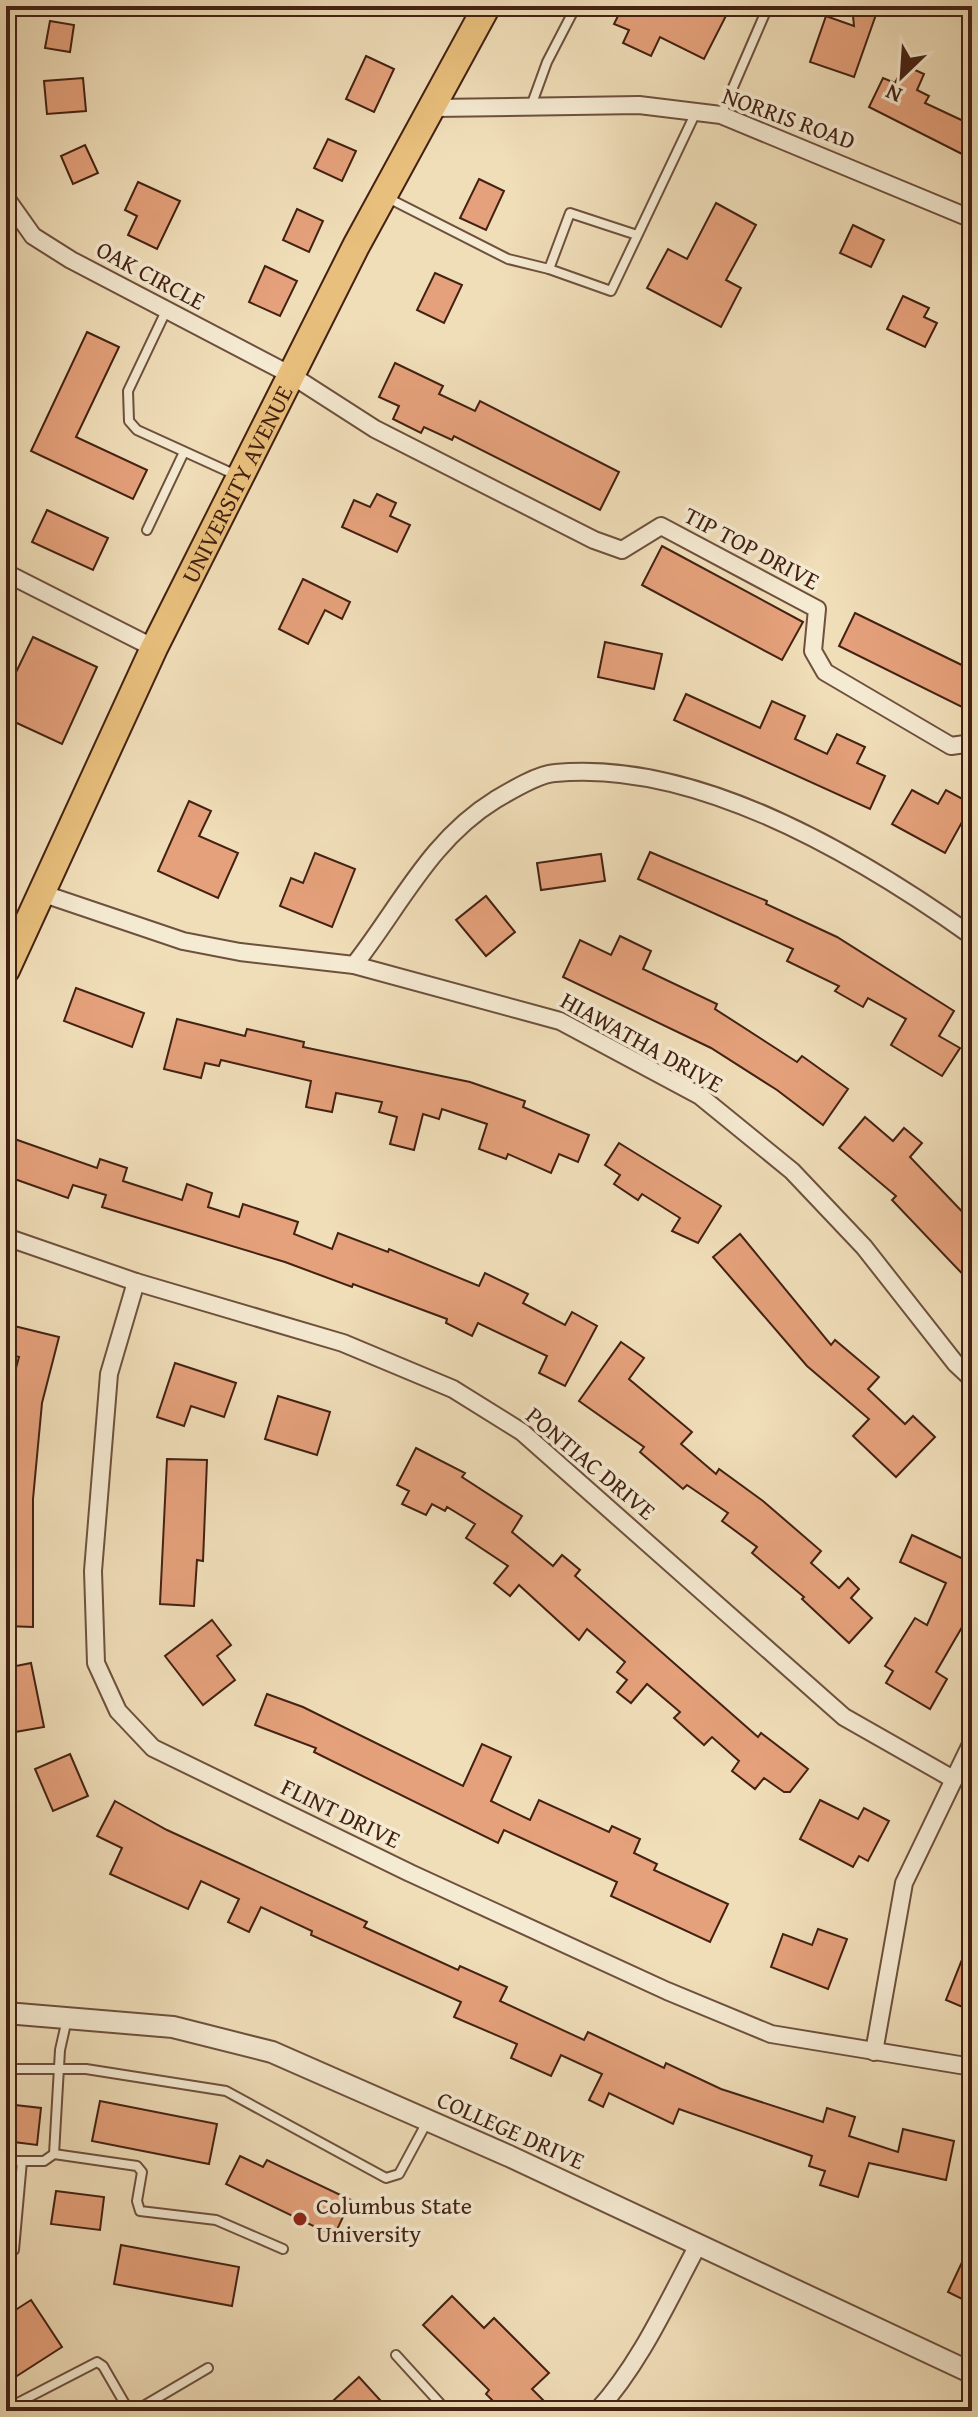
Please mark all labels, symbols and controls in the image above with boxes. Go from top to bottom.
north arrow [862,36,942,116]
text: N [880,76,907,112]
street label: NORRIS ROAD [718,78,860,158]
street label: OAK CIRCLE [90,232,212,318]
street label: UNIVERSITY AVENUE [172,379,301,589]
street label: TIP TOP DRIVE [678,498,826,598]
street label: HIAWATHA DRIVE [554,983,730,1101]
street label: PONTIAC DRIVE [518,1398,664,1528]
street label: FLINT DRIVE [275,1769,407,1857]
street label: COLLEGE DRIVE [432,2082,590,2178]
place label: Columbus State University [316,2188,472,2251]
marker: Columbus State University [291,2210,309,2228]

